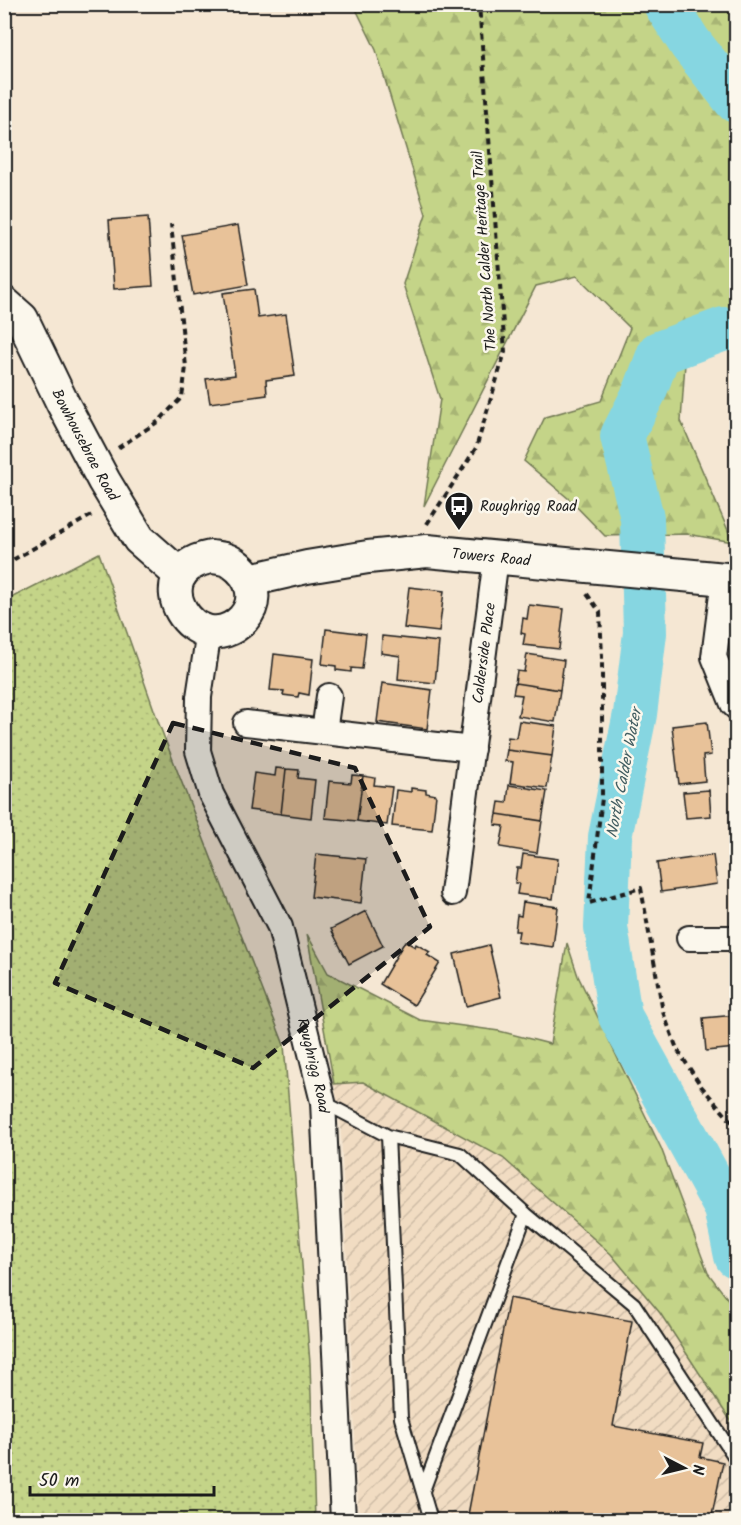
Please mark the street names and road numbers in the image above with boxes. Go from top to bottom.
street label: The North Calder Heritage Trail [466,150,504,352]
street label: Bowhousebrae Road [44,385,125,507]
street label: Towers Road [451,542,532,574]
street label: Calderside Place [466,601,503,705]
street label: Roughrigg Road [290,1016,335,1114]

